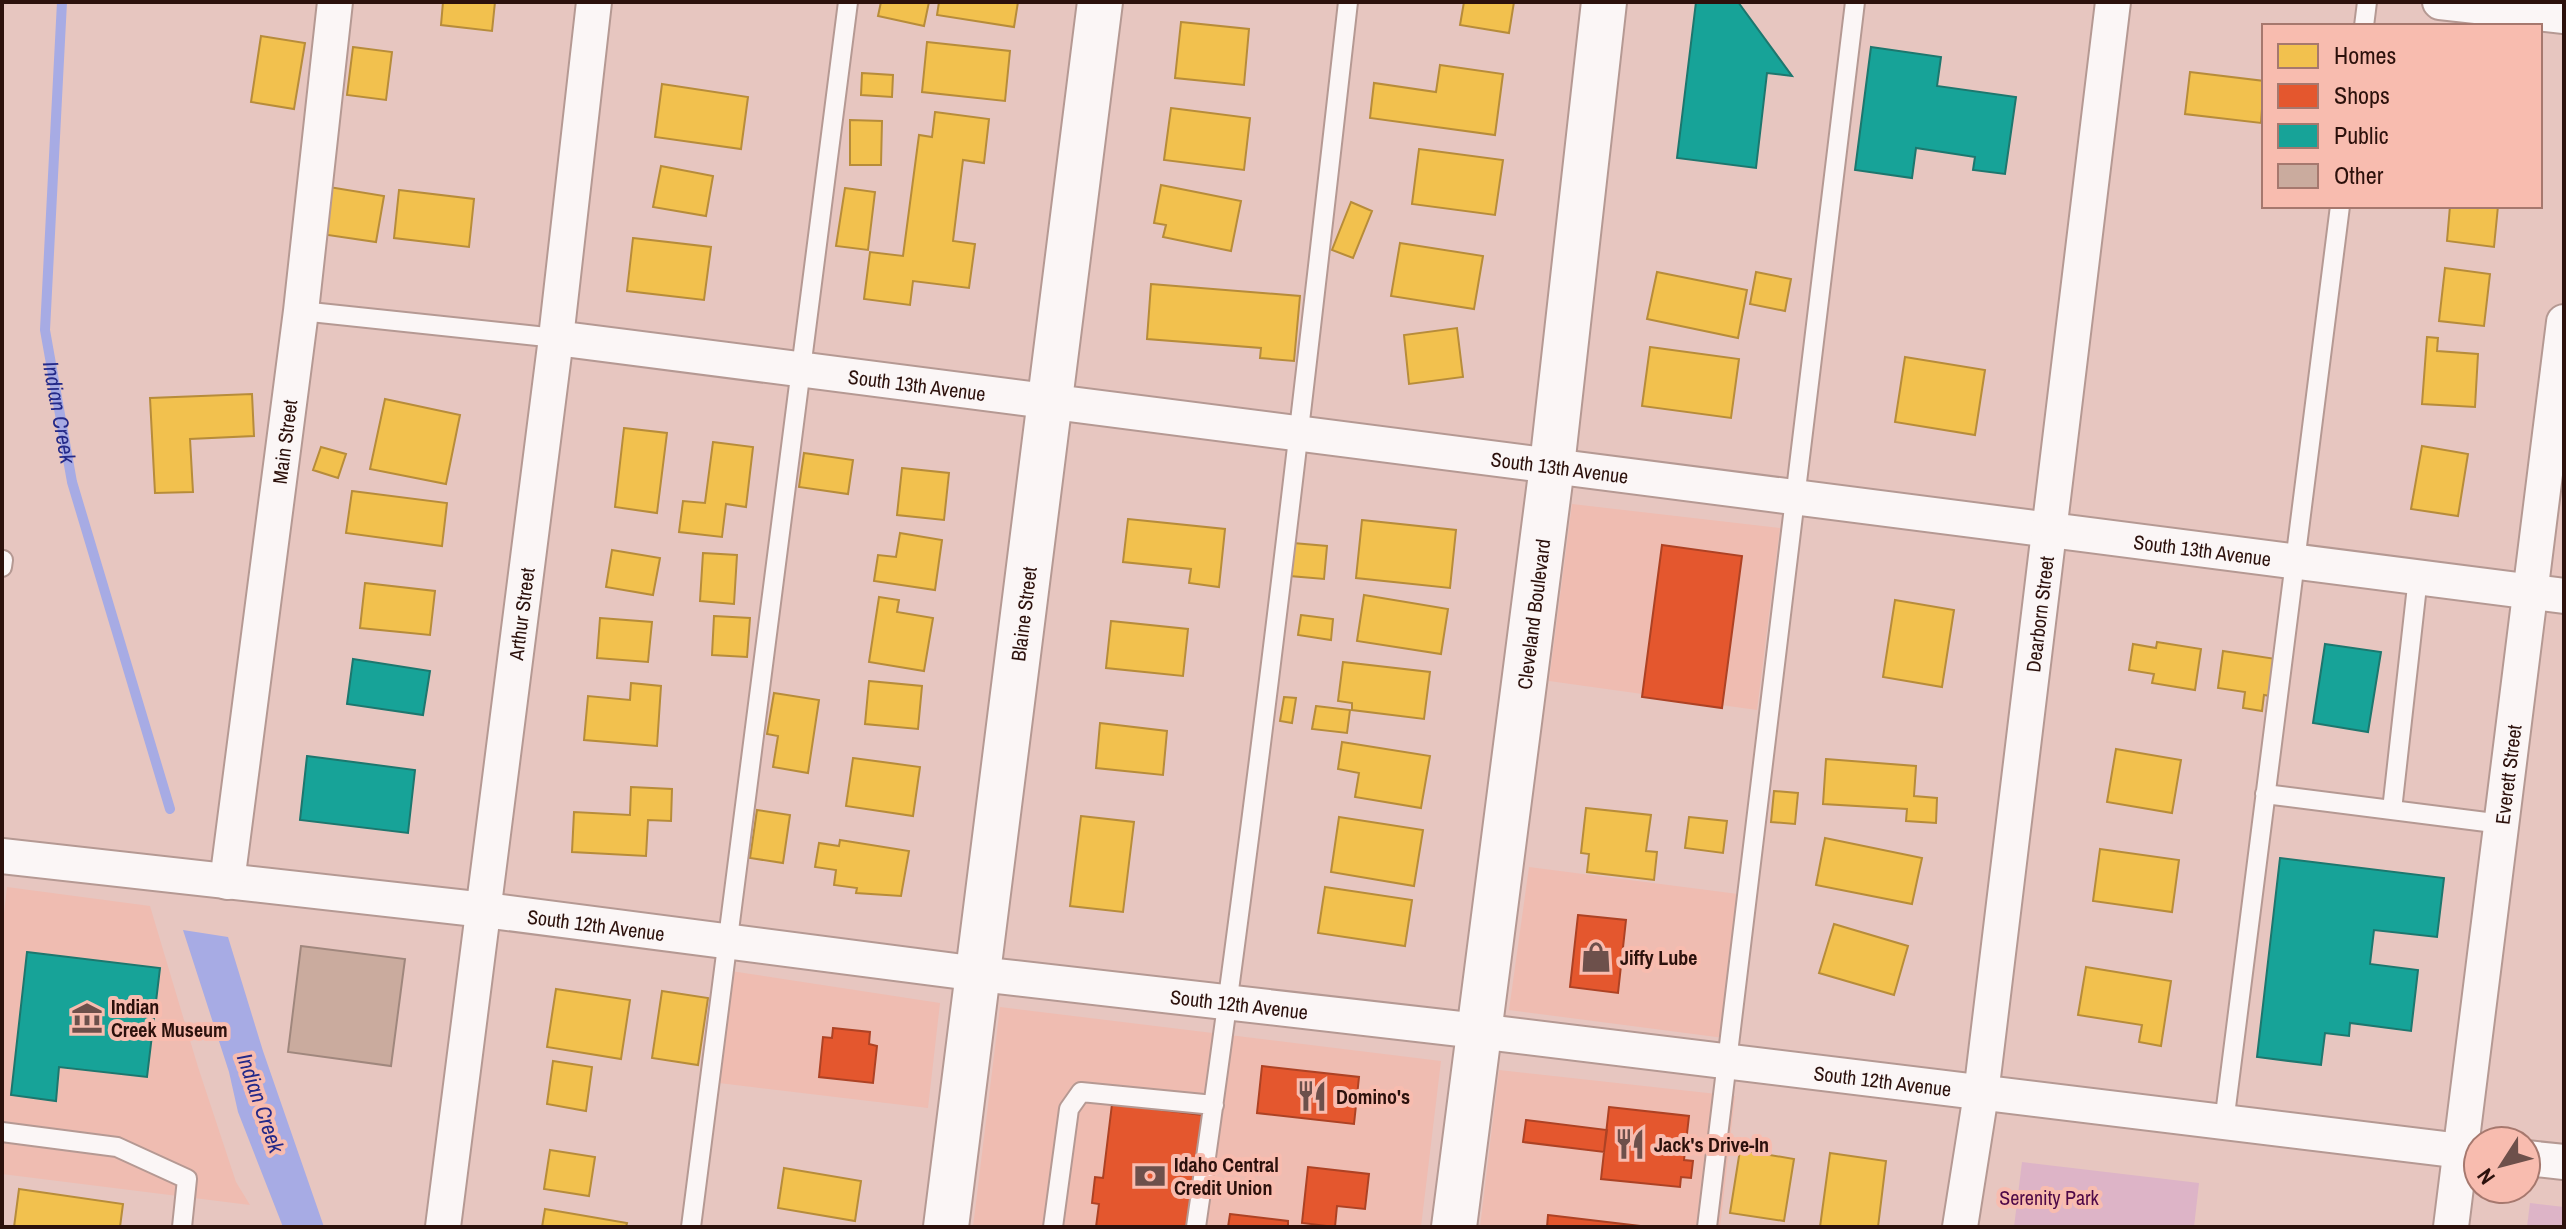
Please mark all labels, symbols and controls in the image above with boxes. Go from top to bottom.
legend [2262,24,2542,208]
text: Homes [2334,39,2396,71]
text: Shops [2334,79,2390,111]
text: Public [2334,119,2389,151]
text: Other [2334,159,2384,191]
water label: Indian Creek [36,359,84,467]
street label: South 13th Avenue [847,362,987,407]
street label: Main Street [265,397,303,485]
street label: South 13th Avenue [1489,445,1630,489]
street label: South 13th Avenue [2132,527,2273,572]
street label: Cleveland Boulevard [1510,537,1556,691]
street label: Dearborn Street [2019,554,2059,674]
street label: Blaine Street [1004,565,1042,663]
street label: Arthur Street [502,566,540,663]
street label: Everett Street [2488,723,2527,826]
street label: South 12th Avenue [526,902,666,947]
shop icon: Jiffy Lube [1579,940,1613,974]
place label: Jiffy Lube [1620,944,1697,971]
street label: South 12th Avenue [1169,982,1309,1025]
place label: Indian Creek Museum [111,993,228,1043]
museum icon: Indian Creek Museum [70,1001,104,1035]
water label: Indian Creek [230,1049,292,1158]
street label: South 12th Avenue [1812,1059,1953,1102]
restaurant icon: Domino's [1295,1079,1329,1113]
place label: Domino's [1336,1083,1410,1110]
north arrow [2462,1125,2542,1205]
restaurant icon: Jack's Drive-In [1613,1127,1647,1161]
place label: Jack's Drive-In [1654,1131,1769,1158]
place label: Idaho Central Credit Union [1174,1151,1279,1201]
bank icon: Idaho Central Credit Union [1133,1159,1167,1193]
text: N [2470,1163,2502,1191]
park label: Serenity Park [1999,1184,2099,1211]

